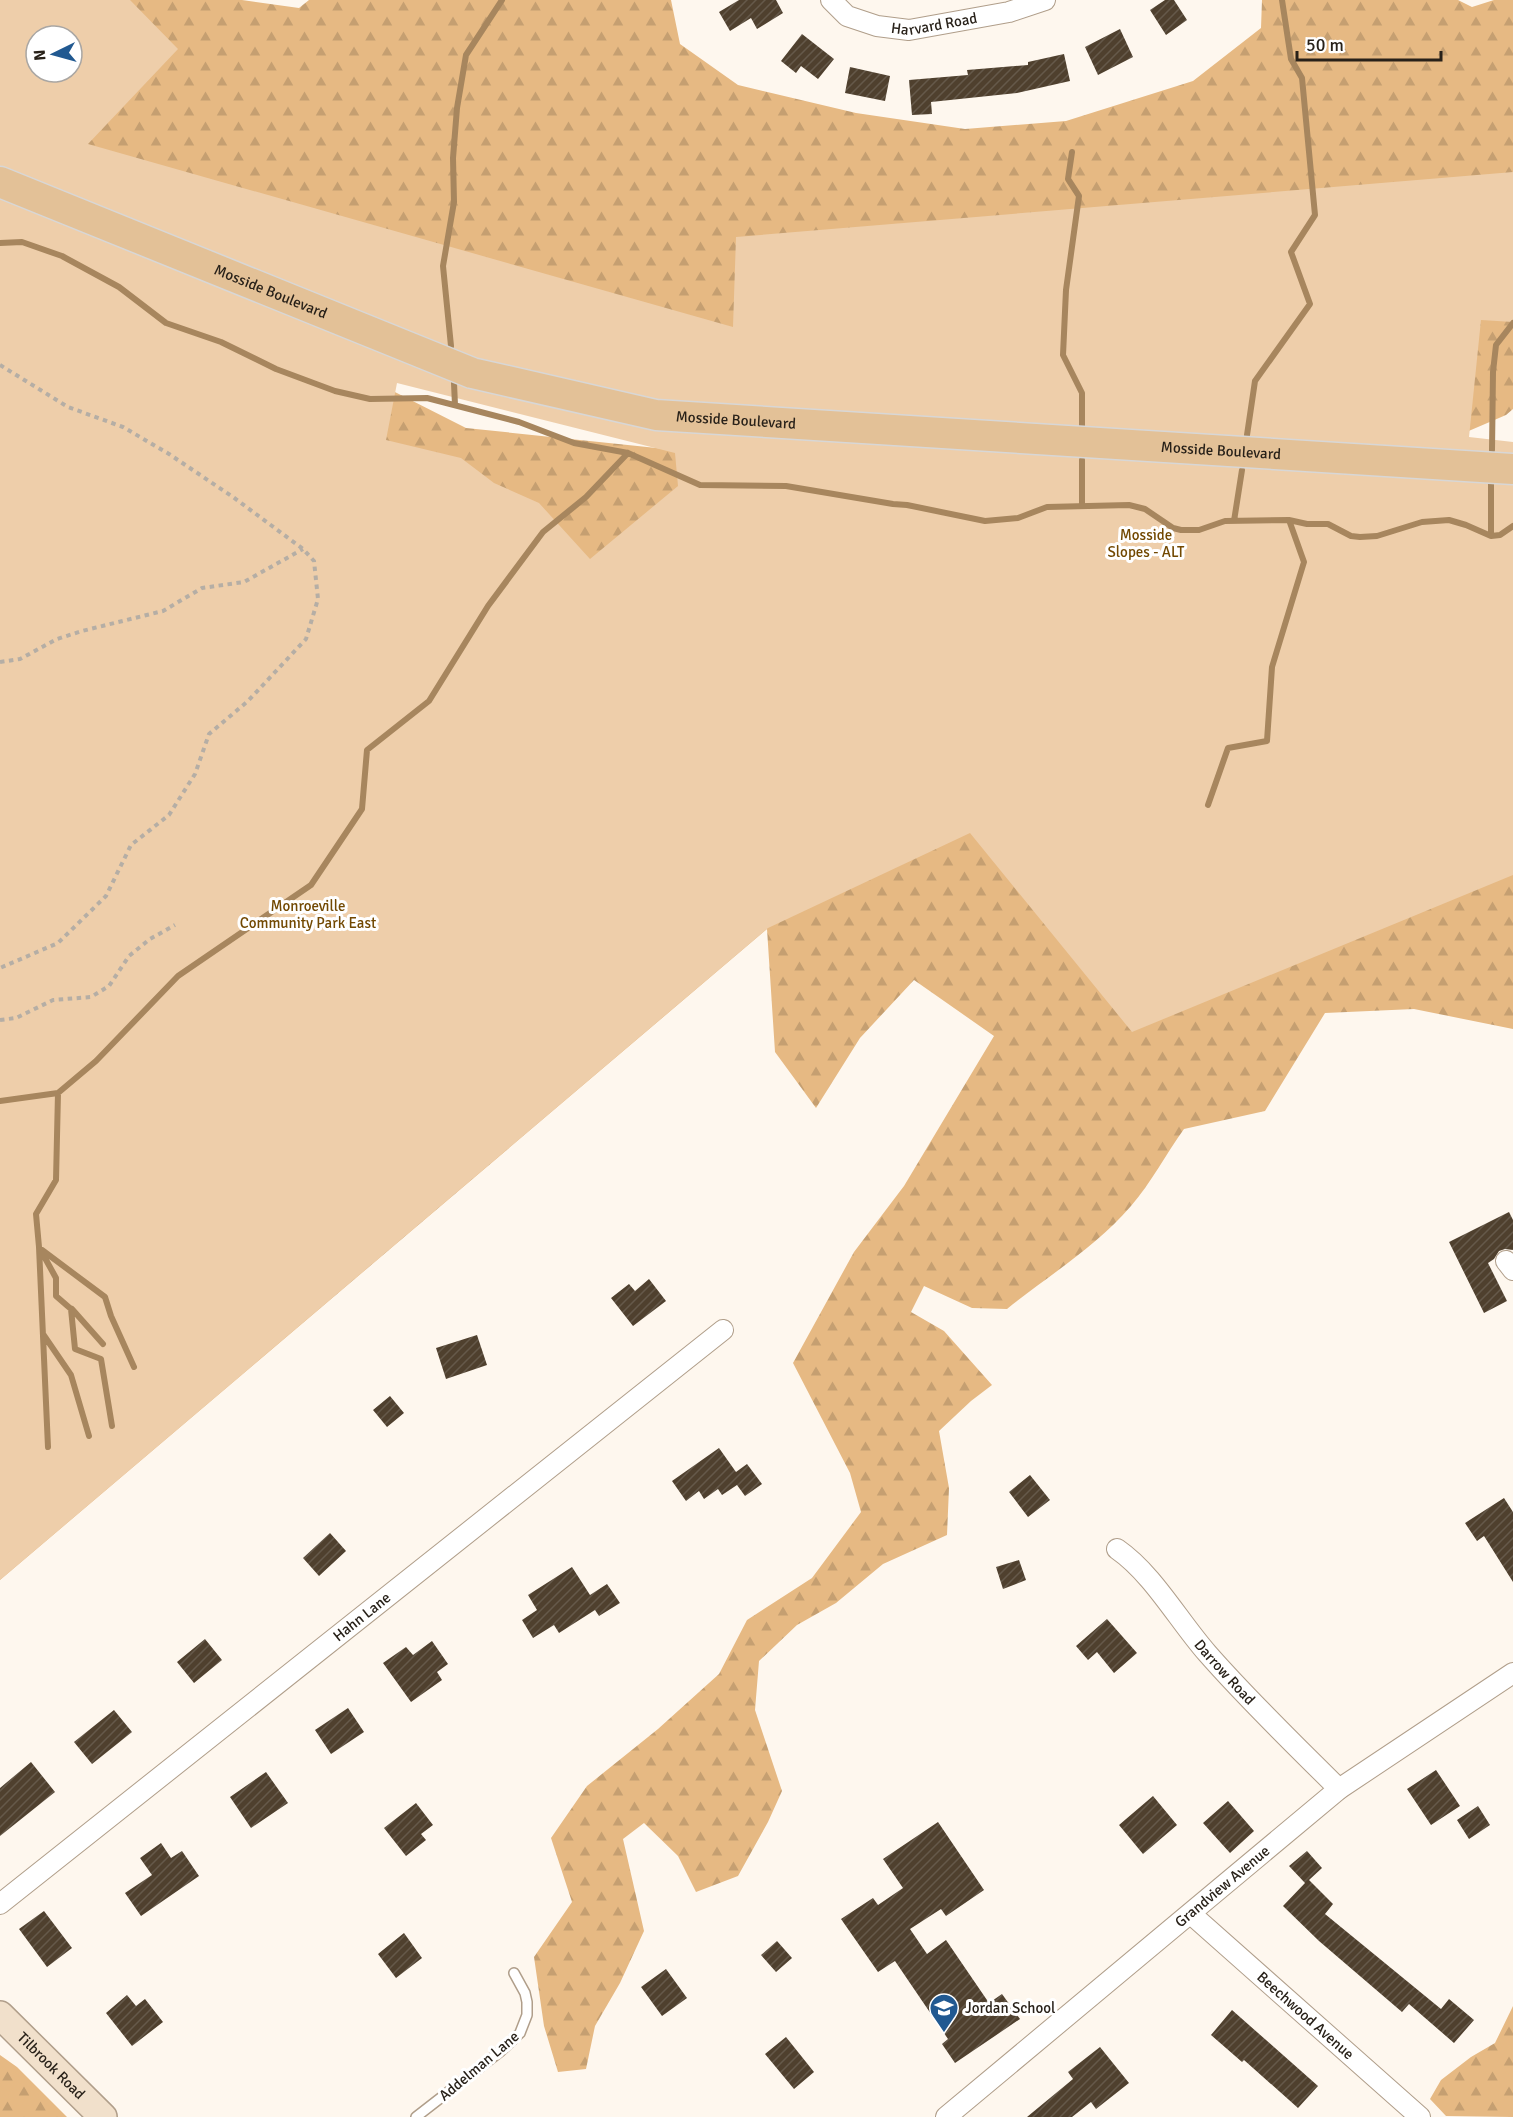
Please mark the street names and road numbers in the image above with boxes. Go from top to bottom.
street label: Harvard Road [890,9,978,39]
street label: Mosside Boulevard [211,261,330,322]
street label: Mosside Boulevard [675,407,797,433]
street label: Mosside Boulevard [1160,438,1282,463]
street label: Hahn Lane [329,1588,394,1645]
street label: Darrow Road [1190,1636,1259,1708]
street label: Grandview Avenue [1171,1842,1273,1931]
street label: Beechwood Avenue [1253,1968,1358,2063]
street label: Addelman Lane [435,2027,523,2105]
street label: Tilbrook Road [14,2028,89,2103]

